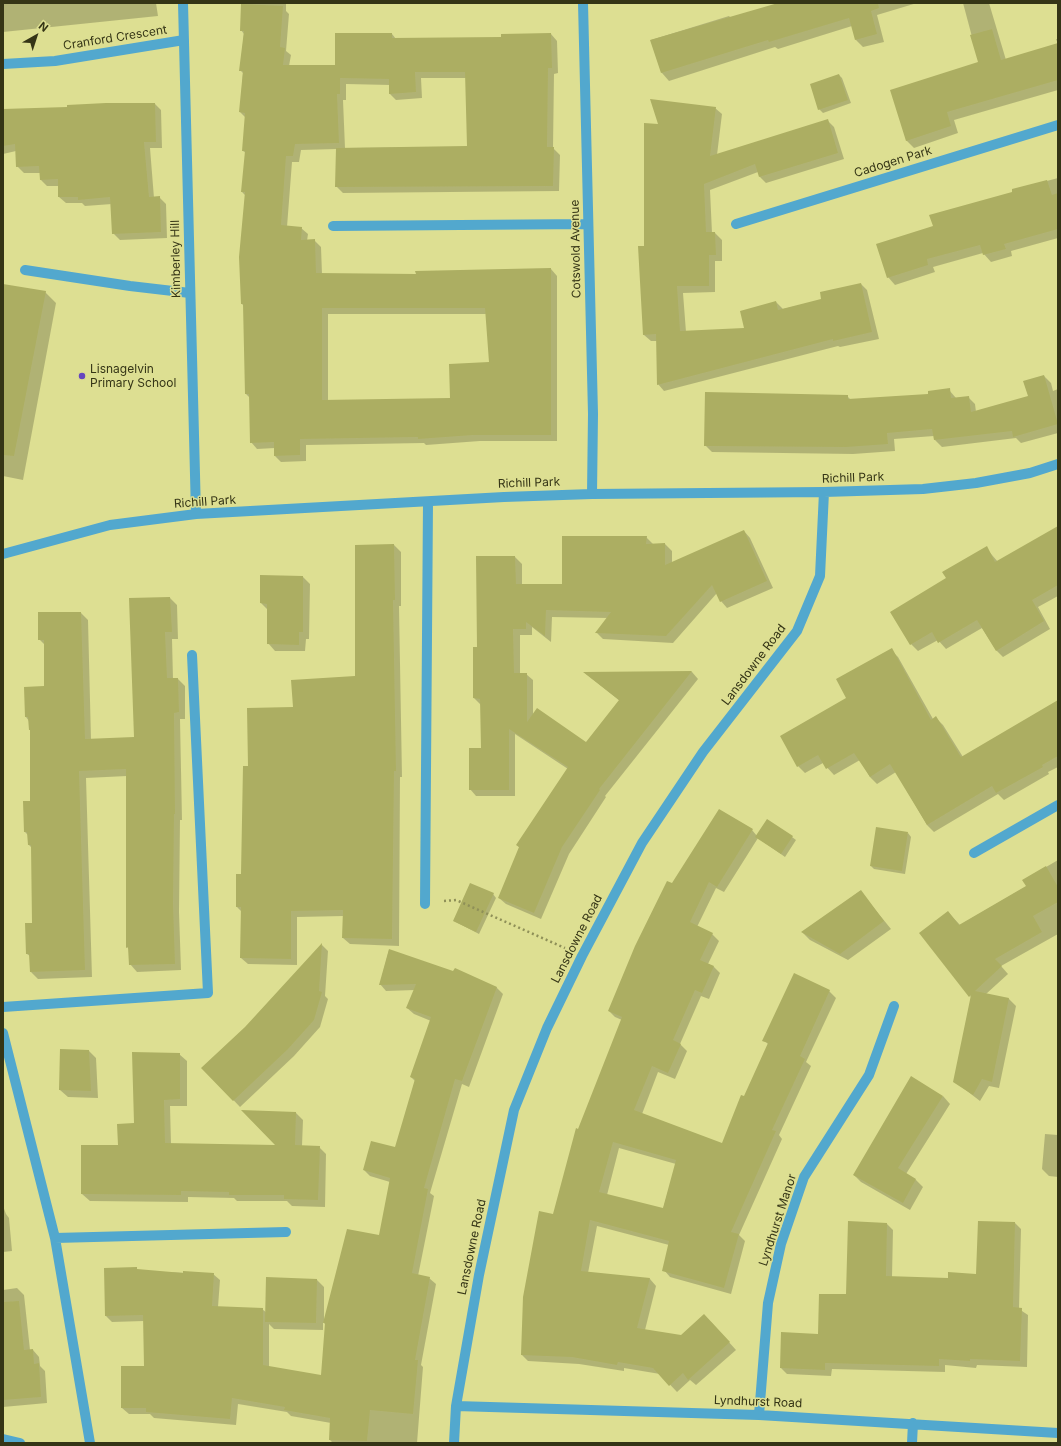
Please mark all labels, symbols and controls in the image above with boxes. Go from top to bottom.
north arrow [16,16,56,56]
text: N [36,19,51,35]
street label: Cranford Crescent [62,23,168,53]
street label: Cadogen Park [852,143,934,181]
street label: Cotswold Avenue [568,200,584,298]
street label: Kimberley Hill [168,220,184,298]
place label: Lisnagelvin Primary School [90,362,176,390]
marker: Lisnagelvin Primary School [77,371,87,381]
street label: Richill Park [822,470,884,486]
street label: Richill Park [498,475,560,491]
street label: Richill Park [173,493,237,511]
street label: Lansdowne Road [719,622,789,708]
street label: Lansdowne Road [548,892,606,986]
street label: Lyndhurst Manor [756,1172,800,1268]
street label: Lansdowne Road [455,1198,489,1296]
street label: Lyndhurst Road [714,1393,802,1411]

